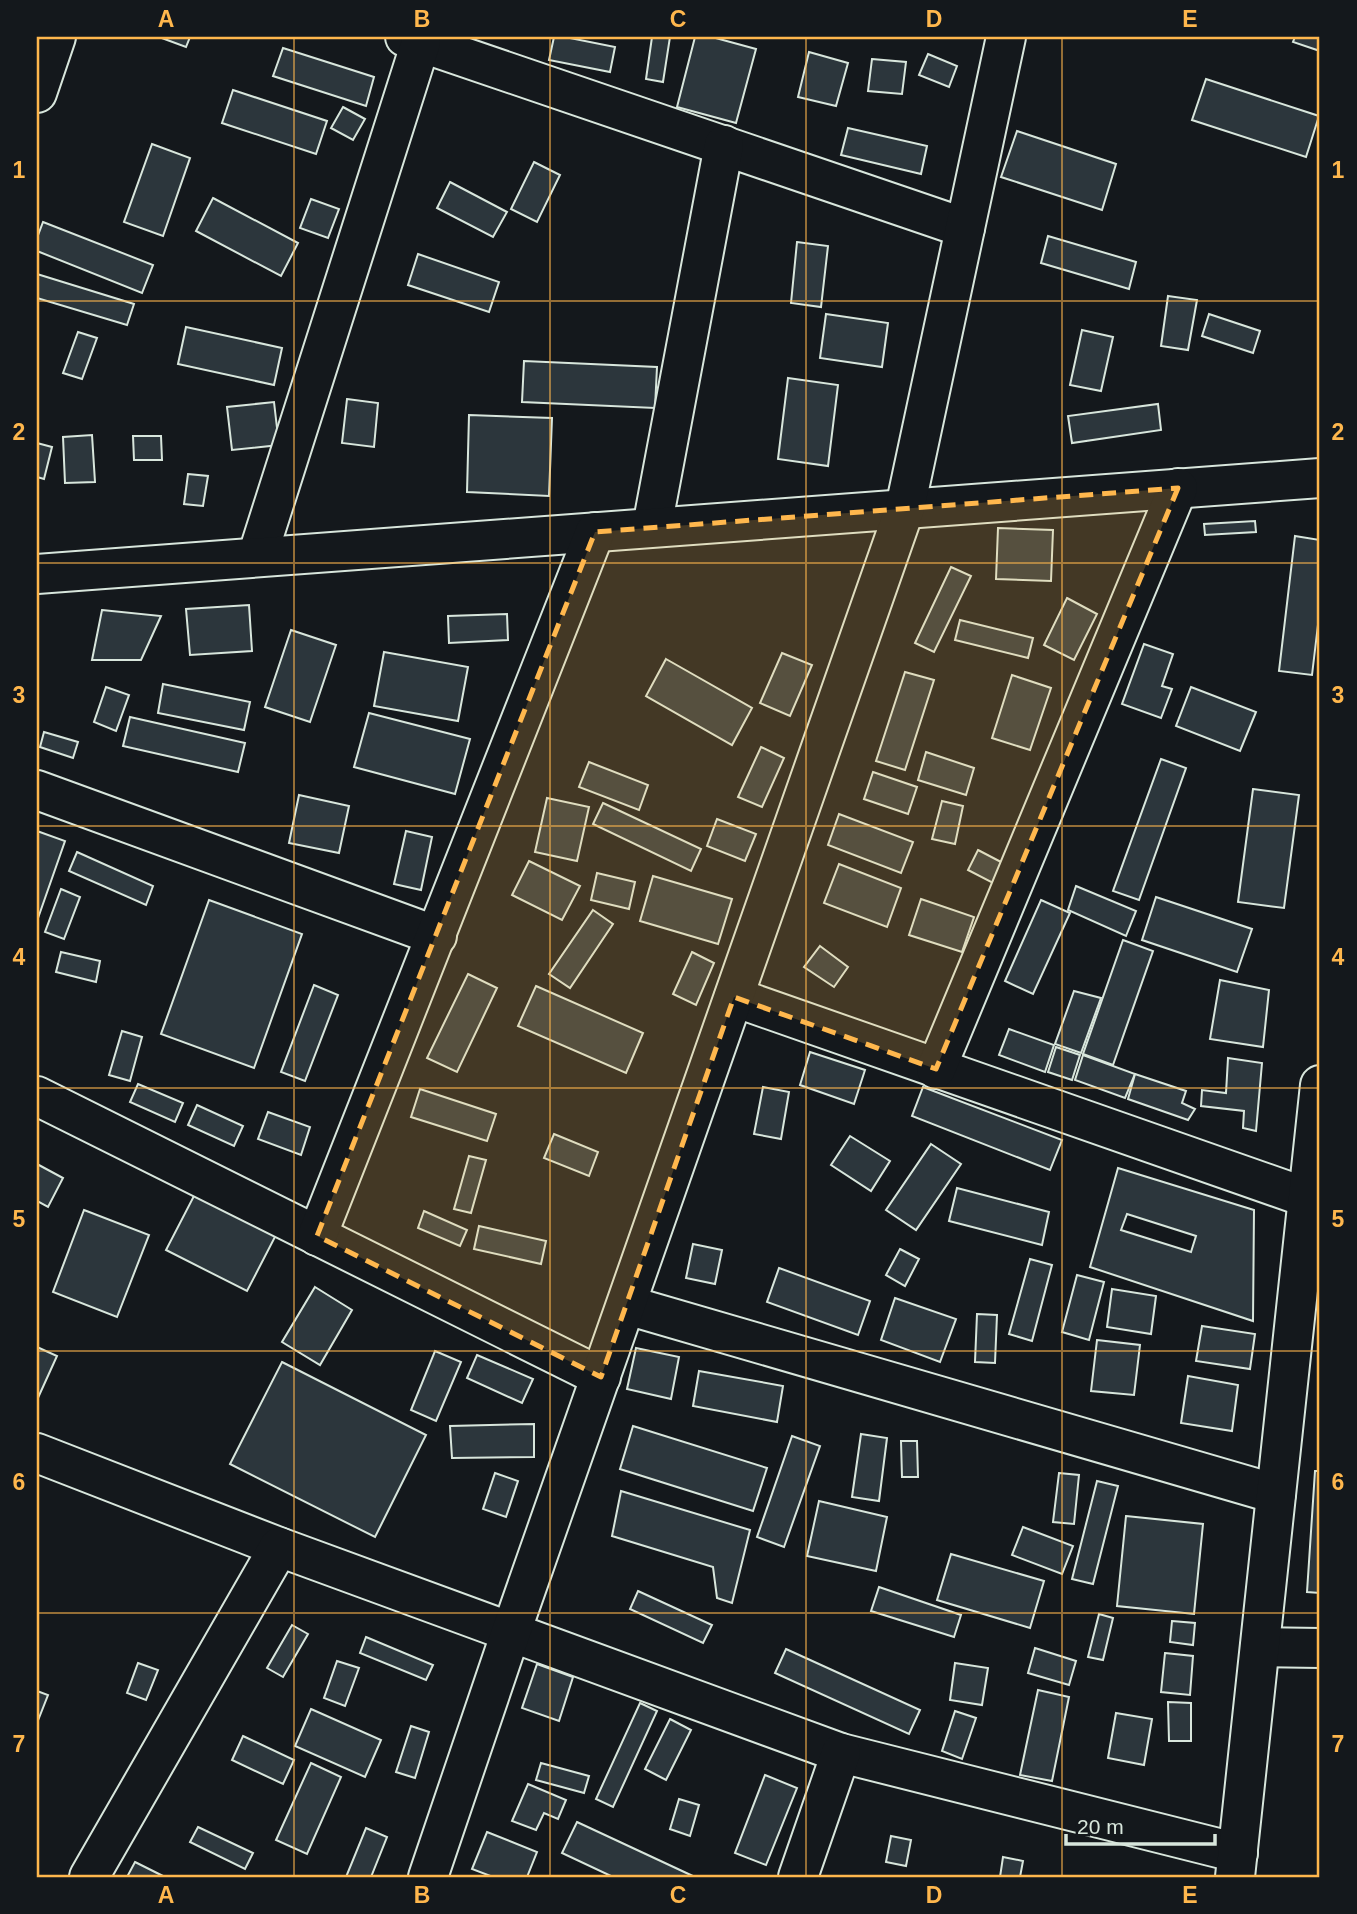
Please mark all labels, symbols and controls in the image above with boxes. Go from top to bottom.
text: A [158,6,174,32]
text: B [414,6,430,32]
text: C [670,6,686,32]
text: D [926,6,942,32]
text: E [1182,6,1198,32]
text: 1 [13,157,26,183]
text: 1 [1332,157,1345,183]
text: 2 [13,419,25,445]
text: 2 [1332,419,1344,445]
text: 3 [13,682,25,708]
text: 3 [1332,682,1344,708]
text: 4 [13,944,26,970]
text: 4 [1332,944,1345,970]
text: 5 [13,1206,26,1232]
text: 5 [1332,1206,1345,1232]
text: 6 [13,1469,25,1495]
text: 6 [1332,1469,1344,1495]
text: 7 [13,1731,25,1757]
text: 7 [1332,1731,1344,1757]
scale bar [1066,1802,1215,1846]
text: 20 m [1077,1815,1124,1838]
text: A [158,1882,174,1908]
text: B [414,1882,430,1908]
text: C [670,1882,686,1908]
text: D [926,1882,942,1908]
text: E [1182,1882,1198,1908]

